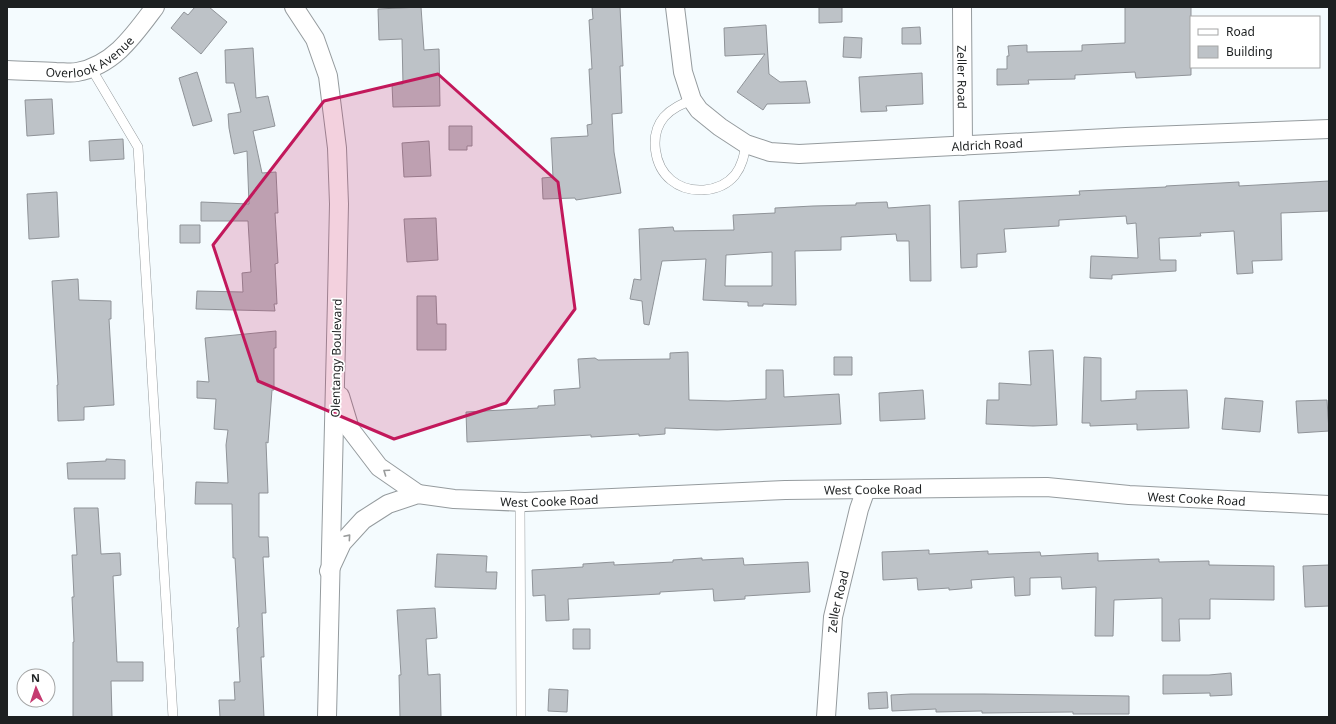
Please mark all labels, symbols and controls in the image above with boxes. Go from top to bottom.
legend [1190,16,1320,68]
text: Road [1226,23,1255,40]
street label: Overlook Avenue [45,32,138,81]
text: Building [1226,43,1273,60]
street label: Zeller Road [954,45,971,109]
street label: Aldrich Road [951,134,1023,155]
street label: Olentangy Boulevard [326,298,346,418]
one-way arrow [383,470,390,477]
street label: West Cooke Road [824,480,922,498]
street label: West Cooke Road [1147,487,1246,509]
street label: West Cooke Road [500,490,599,511]
one-way arrow [343,535,350,542]
street label: Zeller Road [823,569,852,634]
north arrow [16,668,56,708]
text: N [31,670,40,685]

